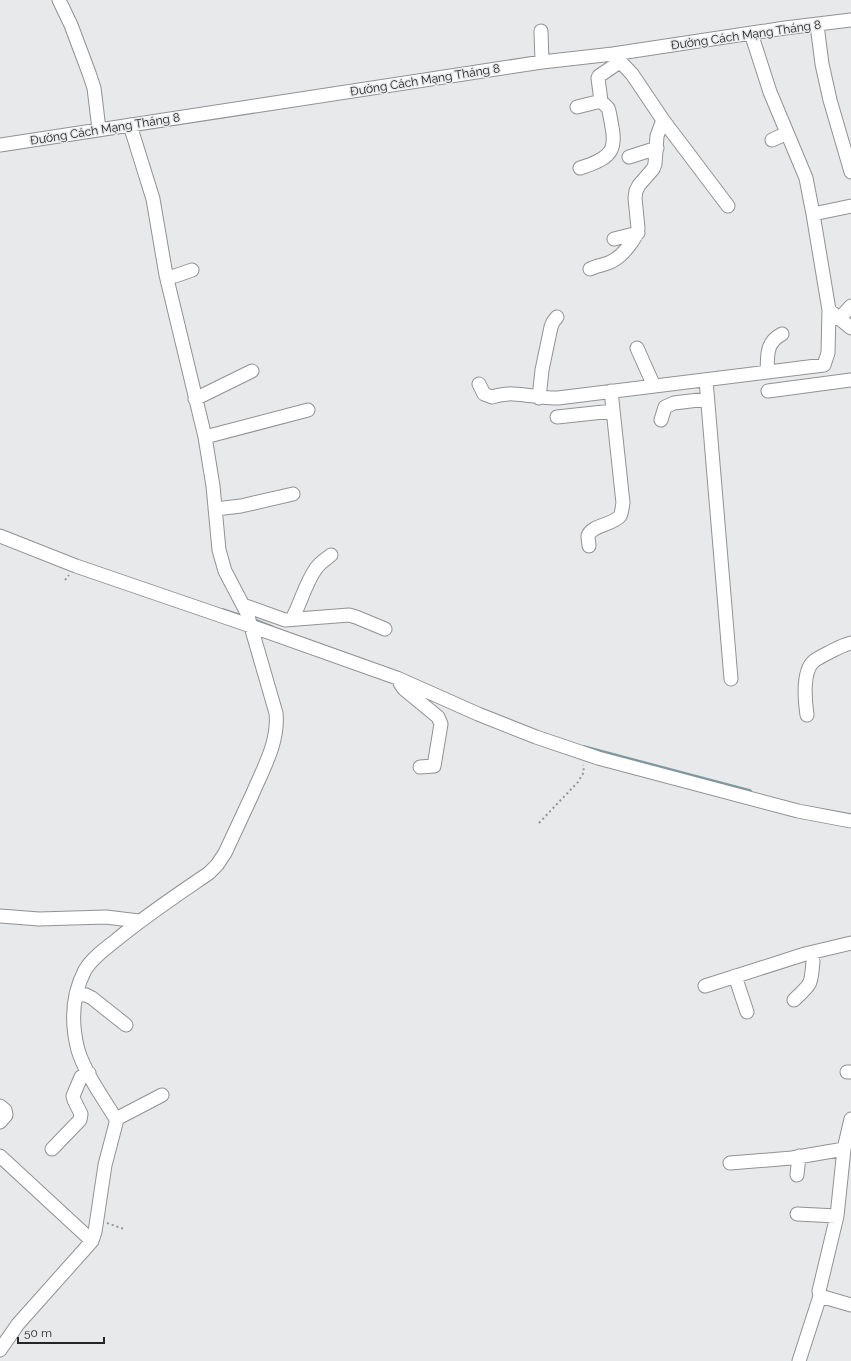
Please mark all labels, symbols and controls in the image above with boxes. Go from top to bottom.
street label: Đường Cách Mạng Tháng 8 [670,18,822,52]
street label: Đường Cách Mạng Tháng 8 [349,61,501,99]
street label: Đường Cách Mạng Tháng 8 [29,110,181,148]
scale bar [18,1319,104,1345]
text: 50 m [24,1326,52,1340]

